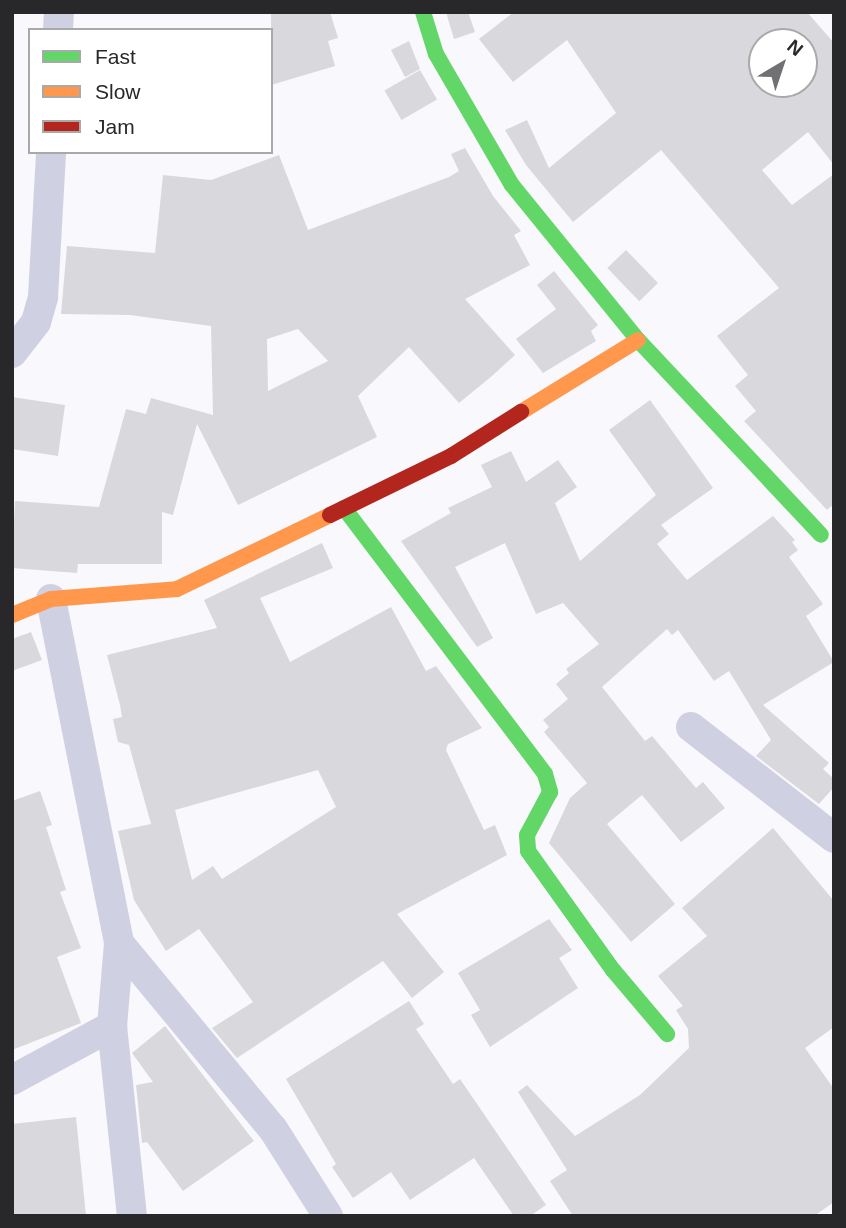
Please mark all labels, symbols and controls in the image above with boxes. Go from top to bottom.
legend [28,28,273,154]
north arrow [748,28,818,98]
text: N [783,35,807,60]
text: Fast [95,45,136,68]
text: Slow [95,80,141,103]
text: Jam [95,115,135,138]

